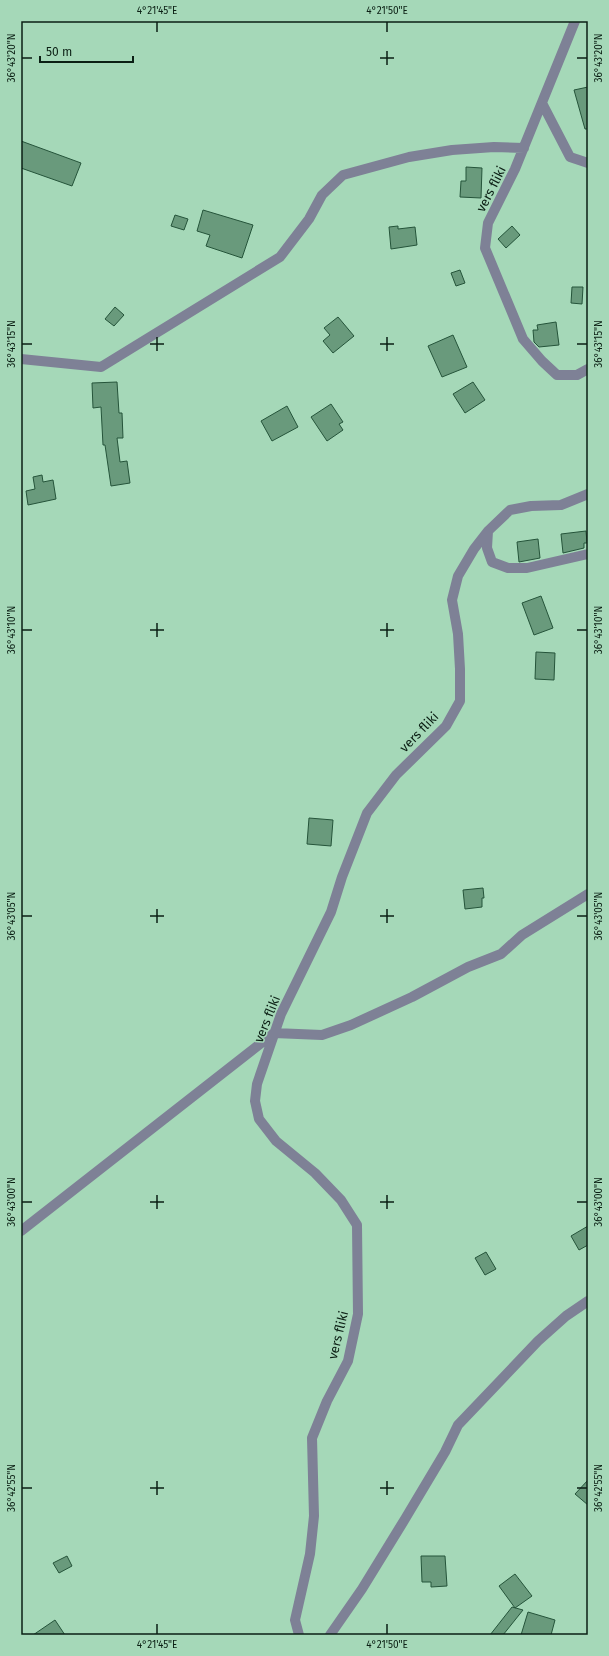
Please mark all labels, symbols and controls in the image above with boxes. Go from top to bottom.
text: 4°21'45"E [137,5,177,17]
text: 4°21'50"E [366,5,408,17]
text: 36°43'20"N [6,33,18,83]
text: 36°43'20"N [593,33,605,83]
scale bar [40,38,133,64]
text: 50 m [46,45,72,59]
street label: vers fliki [473,164,509,214]
text: 36°43'15"N [6,320,18,368]
text: 36°43'15"N [593,320,605,368]
text: 36°43'10"N [6,606,18,654]
text: 36°43'10"N [593,606,605,654]
street label: vers fliki [396,709,442,755]
text: 36°43'05"N [6,892,18,940]
text: 36°43'05"N [593,892,605,940]
street label: vers fliki [251,993,283,1045]
text: 36°43'00"N [6,1177,18,1227]
text: 36°43'00"N [593,1177,605,1227]
street label: vers fliki [325,1309,351,1361]
text: 36°42'55"N [6,1464,18,1512]
text: 36°42'55"N [593,1464,605,1512]
text: 4°21'45"E [137,1639,177,1651]
text: 4°21'50"E [366,1639,408,1651]

